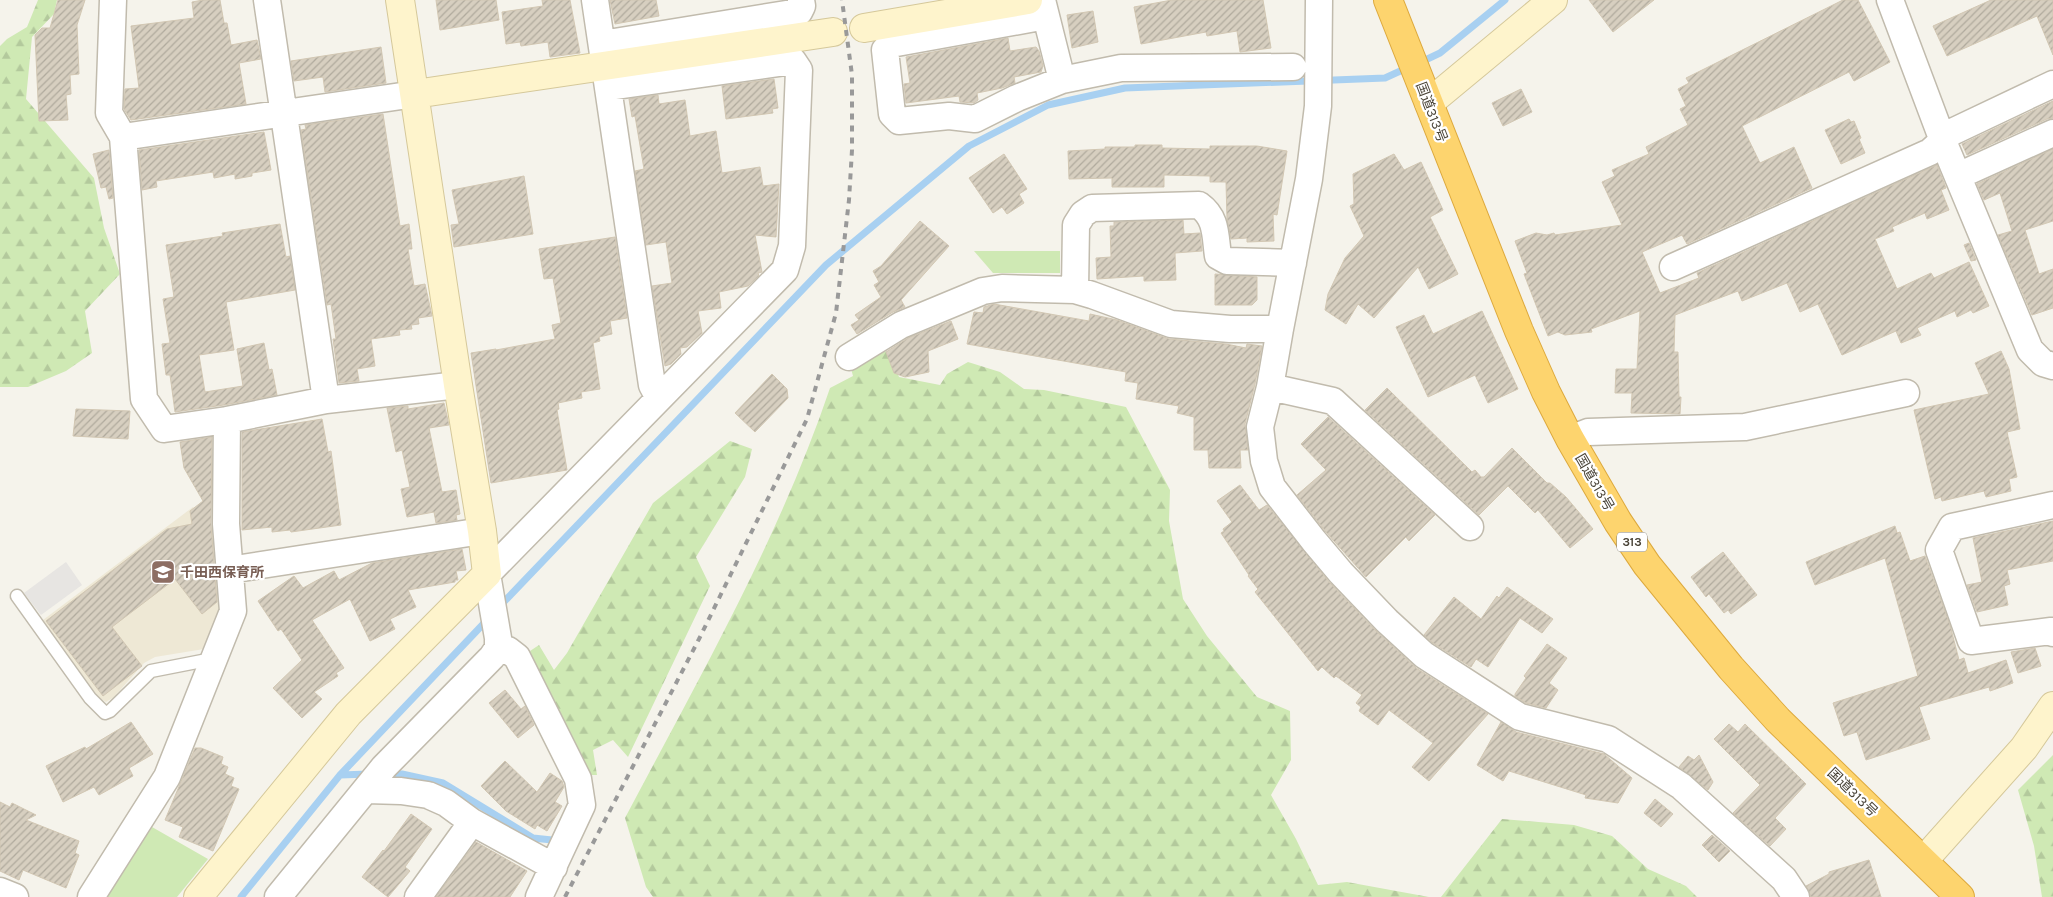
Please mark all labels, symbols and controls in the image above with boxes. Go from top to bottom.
street label: 国道313号 [1412,80,1451,145]
street label: 国道313号 [1571,451,1618,514]
road number: 313 [1617,532,1647,552]
school or university icon: 千田西保育所 [150,559,176,585]
place label: 千田西保育所 [180,564,264,581]
street label: 国道313号 [1824,764,1881,820]

